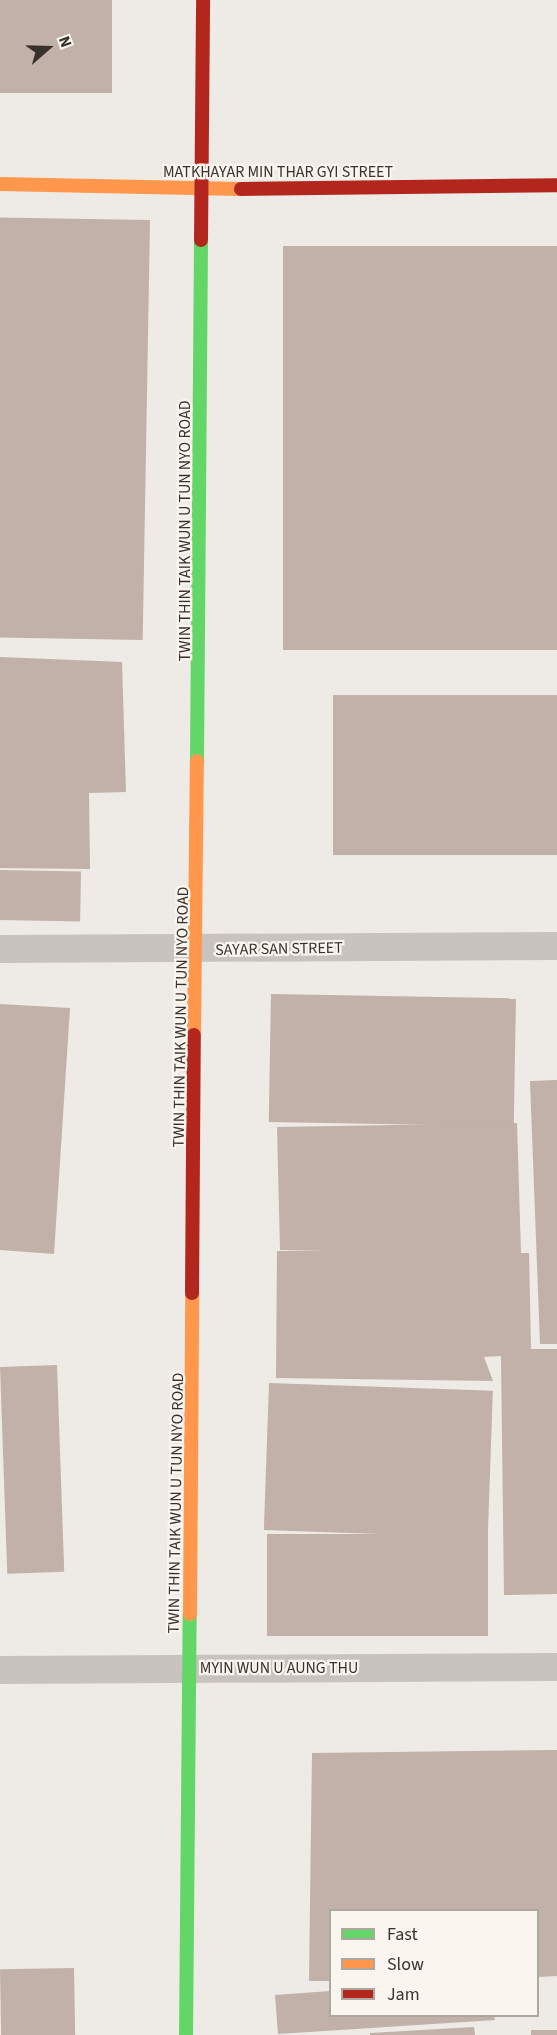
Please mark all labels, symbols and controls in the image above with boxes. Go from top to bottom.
north arrow [18,18,78,78]
text: N [53,33,77,51]
street label: MATKHAYAR MIN THAR GYI STREET [163,162,393,182]
street label: TWIN THIN TAIK WUN U TUN NYO ROAD [175,400,195,662]
street label: TWIN THIN TAIK WUN U TUN NYO ROAD [169,886,193,1148]
street label: SAYAR SAN STREET [215,938,343,960]
street label: TWIN THIN TAIK WUN U TUN NYO ROAD [164,1372,188,1634]
street label: MYIN WUN U AUNG THU [200,1658,358,1678]
legend [329,1909,539,2017]
text: Fast [387,1922,418,1947]
text: Slow [387,1952,424,1977]
text: Jam [387,1982,420,2007]

